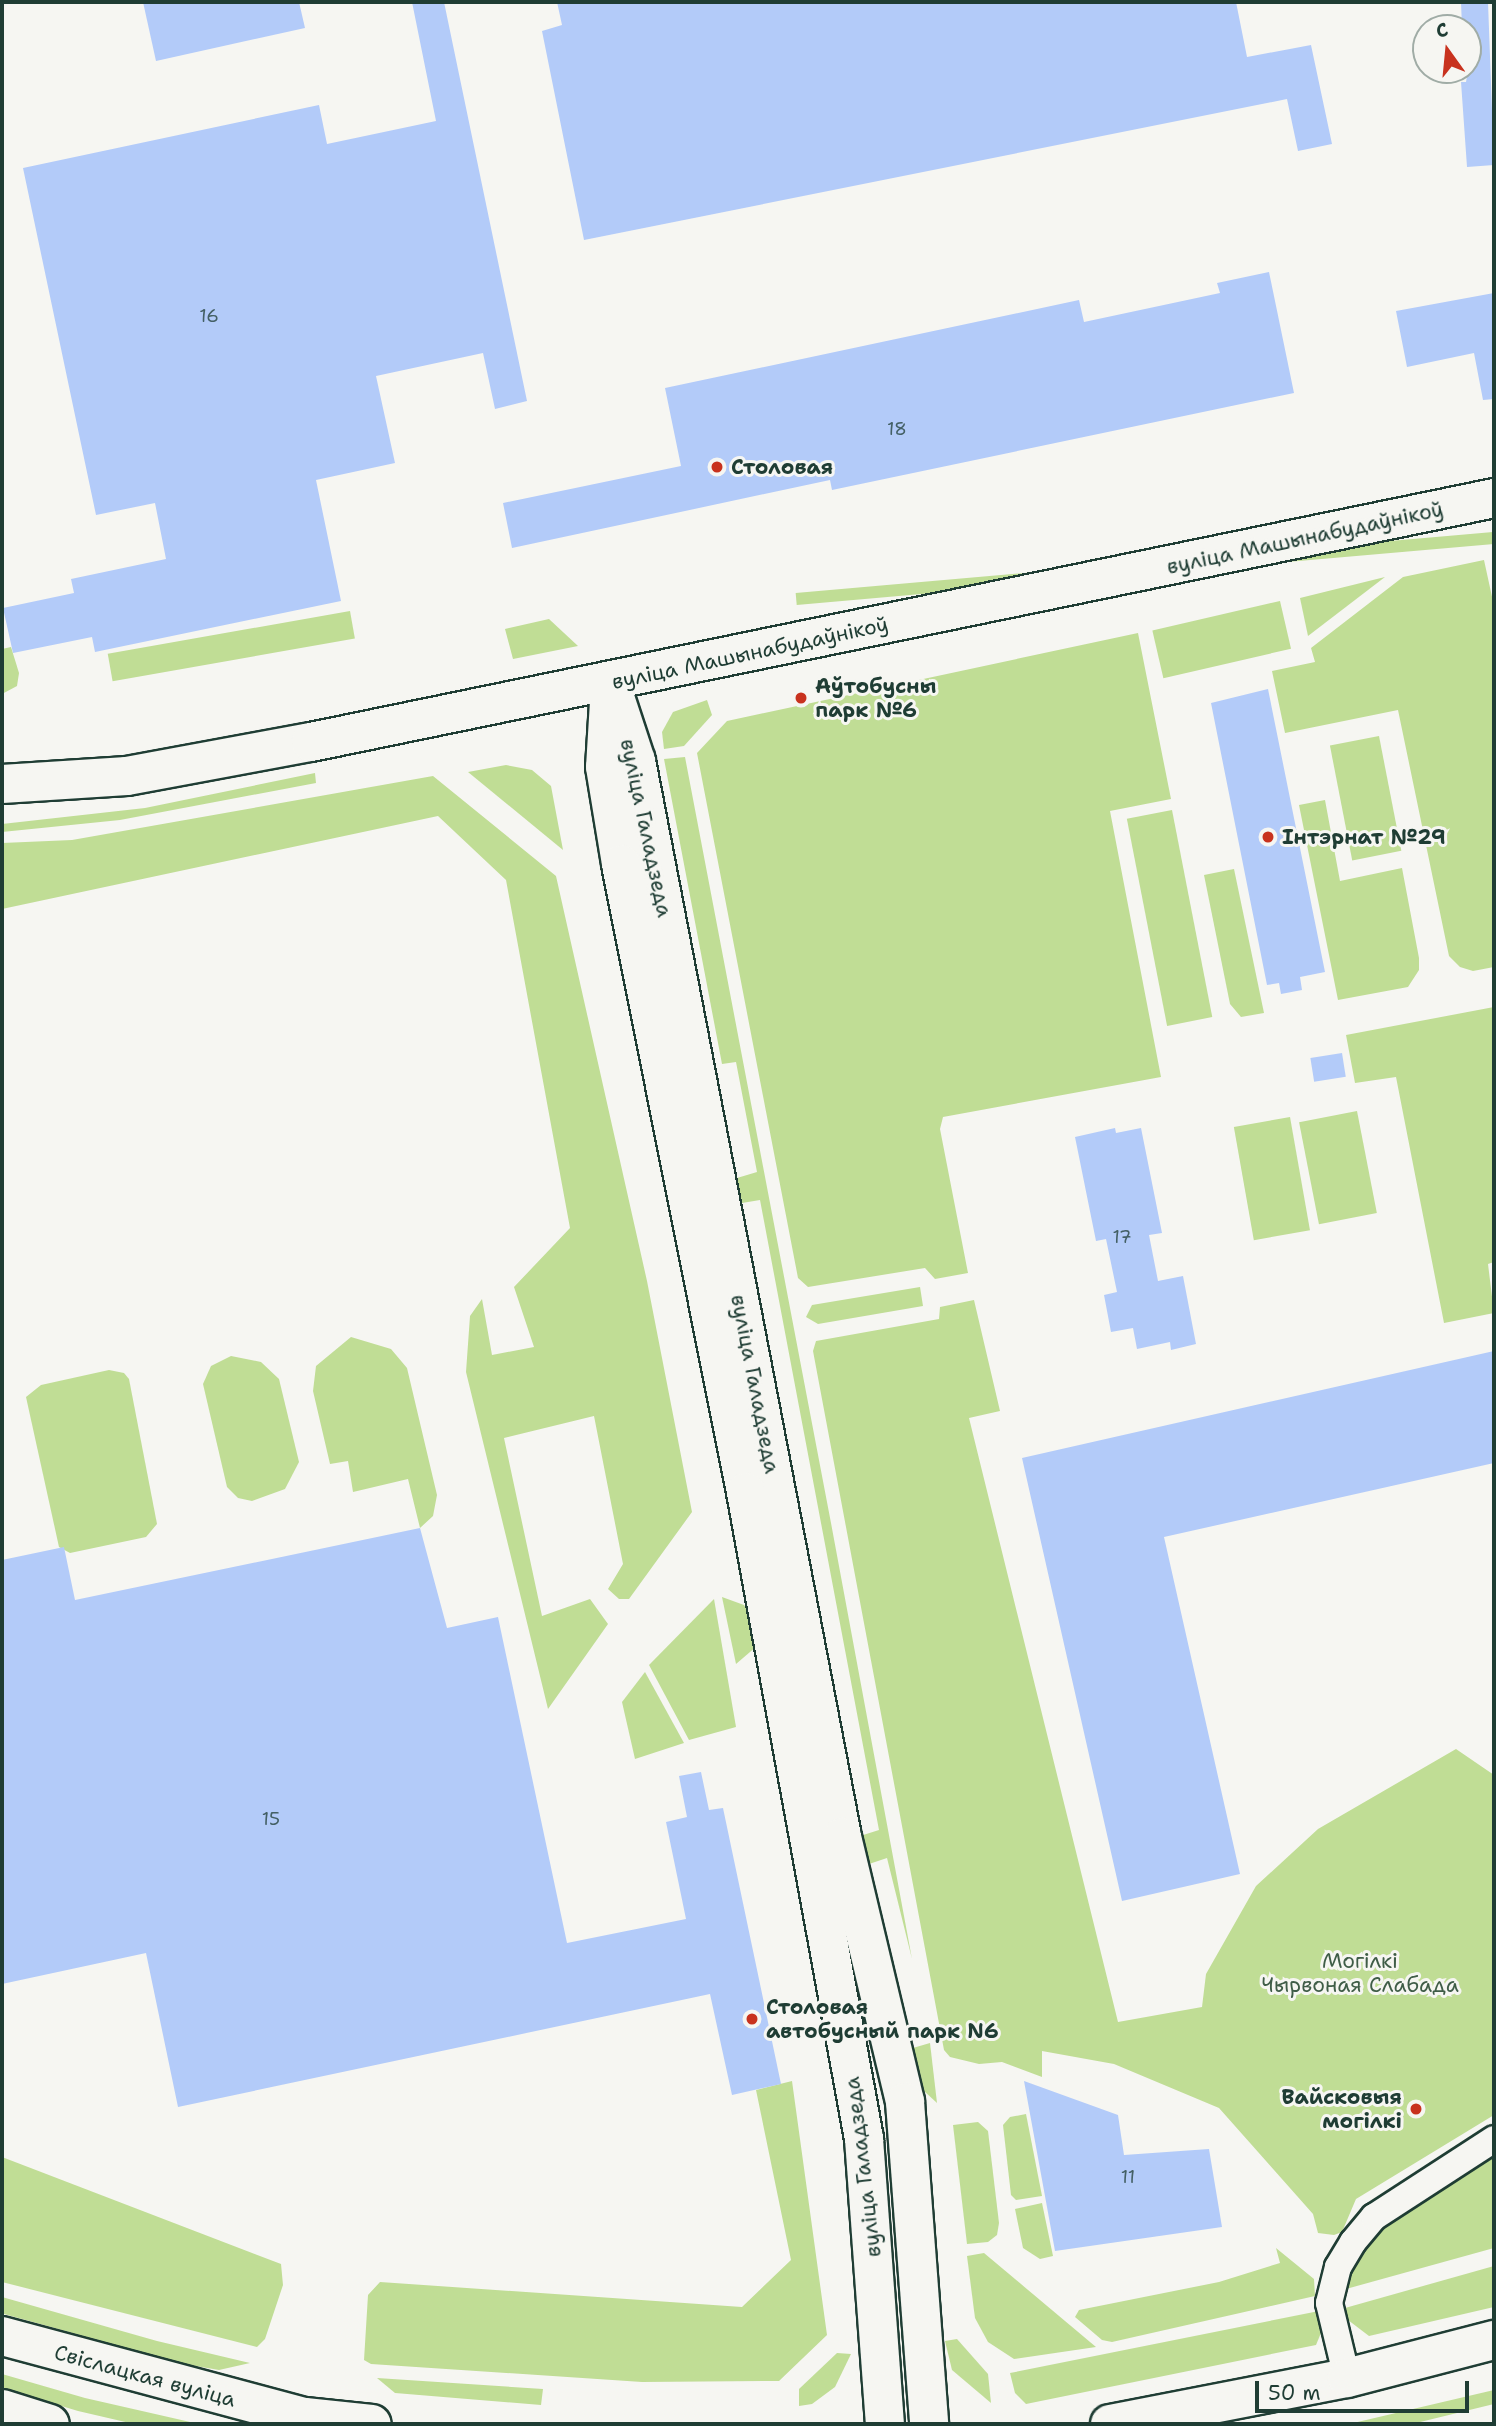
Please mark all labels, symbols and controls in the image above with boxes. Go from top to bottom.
north arrow [1412,14,1482,84]
text: С [1433,17,1451,44]
house number: 16 [199,305,219,327]
house number: 18 [887,418,907,440]
place label: Столовая [731,454,833,480]
marker: Столовая [709,459,725,475]
street label: вуліца Машынабудаўнікоў [1164,496,1446,580]
street label: вуліца Машынабудаўнікоў [609,611,891,695]
place label: Аўтобусны парк №6 [815,673,936,723]
marker: Аўтобусны парк №6 [793,690,809,706]
street label: вуліца Галадзеда [615,737,677,919]
place label: Інтэрнат №29 [1282,824,1446,850]
marker: Інтэрнат №29 [1260,829,1276,845]
house number: 17 [1112,1226,1132,1248]
street label: вуліца Галадзеда [725,1292,785,1476]
house number: 15 [262,1808,280,1830]
park label: Могілкі Чырвоная Слабада [1261,1948,1459,1998]
place label: Столовая автобусный парк N6 [766,1994,999,2044]
marker: Столовая автобусный парк N6 [744,2011,760,2027]
street label: вуліца Галадзеда [839,2075,887,2259]
place label: Вайсковыя могілкі [1282,2084,1402,2134]
marker: Вайсковыя могілкі [1408,2101,1424,2117]
house number: 11 [1121,2166,1135,2188]
street label: Свіслацкая вуліца [52,2340,238,2412]
scale bar [1258,2366,1472,2410]
text: 50 m [1268,2379,1321,2407]

